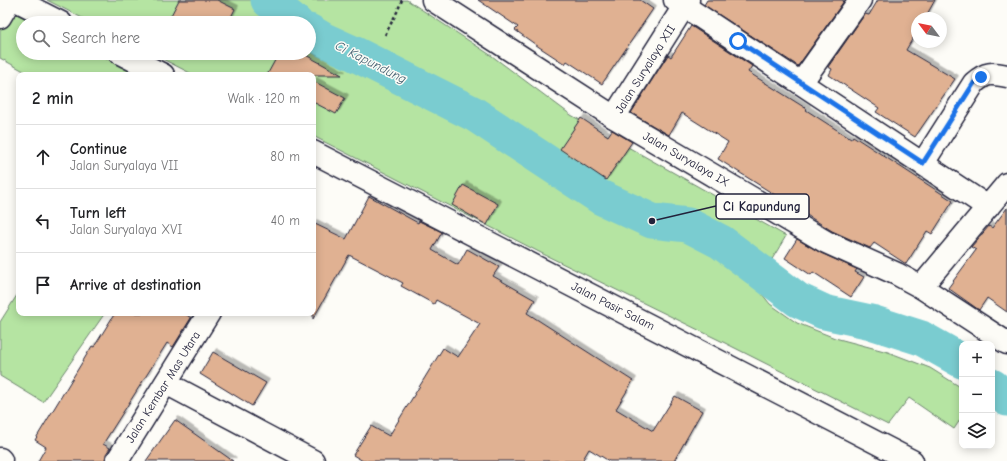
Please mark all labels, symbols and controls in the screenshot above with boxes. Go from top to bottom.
north arrow [911,12,947,48]
search box [16,16,316,60]
street label: Jalan Suryalaya XII [612,22,678,116]
icon: search [30,27,52,49]
text: Search here [62,29,140,47]
route start [729,32,747,50]
water label: Ci Kapundung [333,38,409,86]
route end [972,68,990,86]
text: 2 min [32,89,73,108]
text: Walk · 120 m [228,91,300,106]
street label: Jalan Suryalaya IX [640,129,732,189]
text: Continue [70,140,127,158]
icon: ahead [32,146,54,168]
text: 80 m [270,149,300,164]
text: Jalan Suryalaya VII [70,158,178,173]
callout: Ci Kapundung [716,194,809,219]
text: Ci Kapundung [723,199,801,214]
text: Turn left [70,204,126,222]
icon: left [32,210,54,232]
text: 40 m [271,213,300,228]
text: Jalan Suryalaya XVI [70,222,182,237]
icon: arrive [32,274,54,296]
text: Arrive at destination [70,276,201,294]
street label: Jalan Pasir Salam [569,279,657,333]
street label: Jalan Kembar Mas Utara [123,329,203,445]
map controls [959,341,995,449]
button: + [959,341,995,377]
button: − [959,377,995,413]
button: layers [959,413,995,449]

